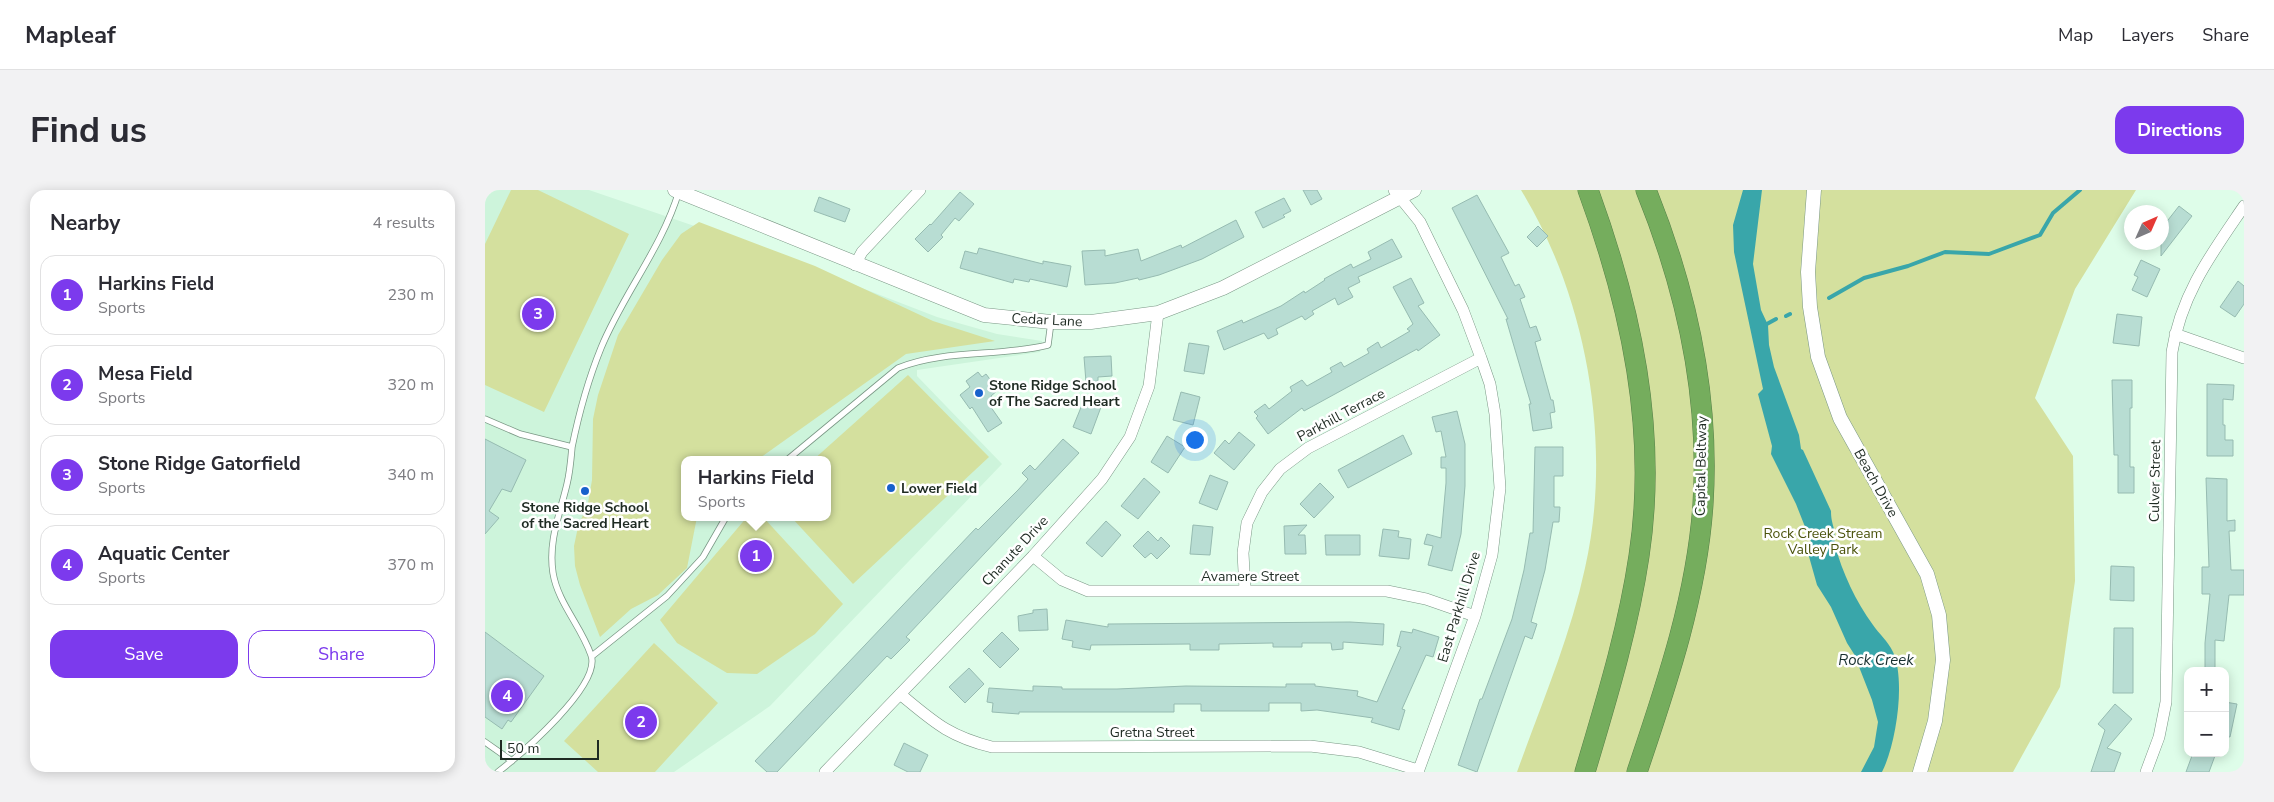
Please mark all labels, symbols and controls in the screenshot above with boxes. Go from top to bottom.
text: Mapleaf [25,19,116,51]
text: Map [2058,23,2093,47]
text: Layers [2121,23,2174,47]
text: Share [2202,23,2249,47]
button: Directions [2115,106,2244,154]
text: Find us [30,107,147,154]
north arrow [2124,205,2169,250]
text: Nearby [50,209,120,237]
text: 4 results [373,212,435,234]
text: Harkins Field [98,271,214,297]
text: 1 [62,284,72,306]
text: 230 m [387,284,434,306]
pin: 3 [522,295,554,333]
text: Sports [98,297,146,319]
street label: Cedar Lane [1011,309,1083,331]
text: Mesa Field [98,361,193,387]
text: 2 [62,374,72,396]
text: 320 m [387,374,434,396]
place label: Stone Ridge School of The Sacred Heart [989,376,1120,411]
street label: Parkhill Terrace [1294,384,1388,446]
text: Sports [98,387,146,409]
marker: Stone Ridge School of The Sacred Heart [973,387,985,399]
street label: Capital Beltway [1691,415,1711,516]
your location [1182,427,1208,453]
street label: Culver Street [2145,440,2165,522]
street label: Beach Drive [1849,445,1903,521]
text: Stone Ridge Gatorfield [98,451,301,477]
popup [681,456,831,521]
text: 3 [62,464,72,486]
text: 340 m [387,464,434,486]
text: Harkins Field [698,465,814,491]
text: Sports [98,477,146,499]
place label: Lower Field [901,479,977,498]
marker: Lower Field [885,482,897,494]
marker: Stone Ridge School of the Sacred Heart [579,485,591,497]
text: Sports [698,491,745,513]
place label: Stone Ridge School of the Sacred Heart [521,498,649,533]
street label: Chanute Drive [977,512,1053,590]
park label: Rock Creek Stream Valley Park [1763,524,1883,559]
pin: 1 [740,537,772,575]
text: Aquatic Center [98,541,230,567]
street label: East Parkhill Drive [1433,549,1485,665]
text: 4 [62,554,72,576]
text: 370 m [387,554,434,576]
text: Sports [98,567,146,589]
street label: Avamere Street [1201,567,1299,586]
button: Save [50,630,238,678]
button: Share [248,630,435,678]
water label: Rock Creek [1838,650,1914,670]
map controls [2184,667,2229,757]
button: + [2184,667,2229,712]
pin: 4 [491,677,523,715]
pin: 2 [625,703,657,741]
button: − [2184,712,2229,757]
street label: Gretna Street [1110,723,1194,742]
scale bar [500,737,599,760]
text: 50 m [507,739,539,758]

